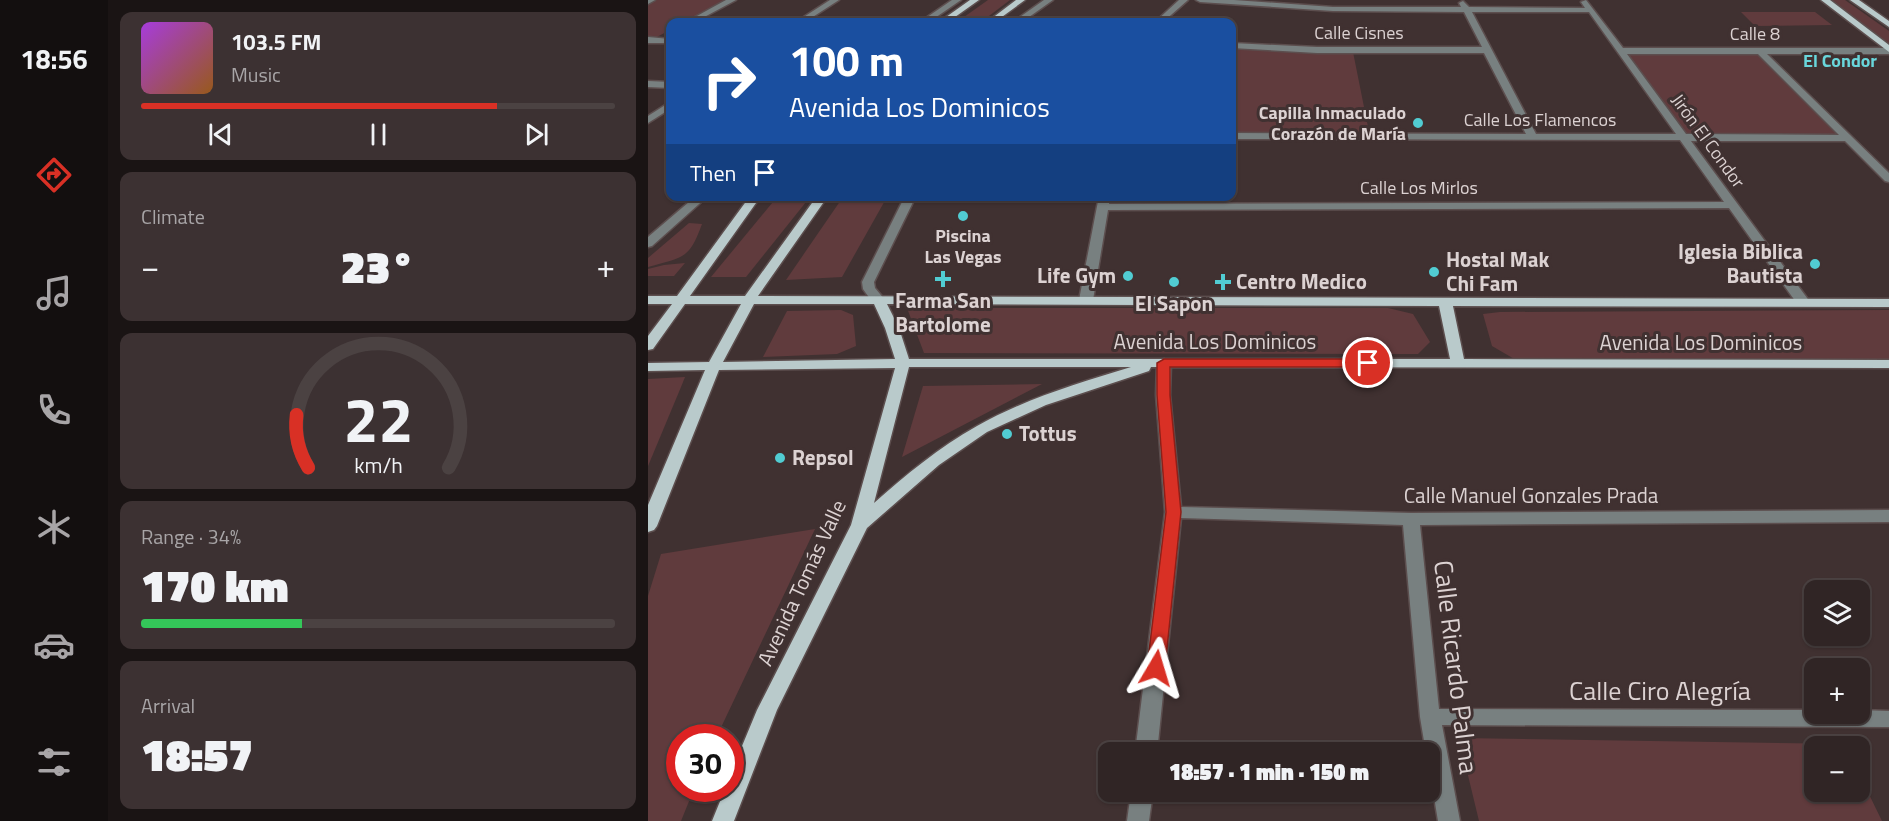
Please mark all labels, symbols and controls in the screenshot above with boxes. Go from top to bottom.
street label: Calle Cisnes [1314,19,1404,46]
street label: Calle 8 [1730,20,1780,47]
text: 103.5 FM [231,25,321,59]
text: 100 m [789,28,904,92]
text: 18:56 [20,38,88,79]
icon: right [690,42,768,120]
district label: El Condor [1803,47,1877,74]
text: Music [231,59,281,90]
text: Avenida Los Dominicos [789,86,1050,127]
street label: Jirón El Condor [1665,88,1752,193]
place label: Capilla Inmaculado Corazón de María [1259,99,1406,147]
street label: Calle Los Flamencos [1464,106,1616,133]
marker: Capilla Inmaculado Corazón de María [1411,116,1425,130]
icon: previous [204,118,237,151]
icon: pause [362,118,395,151]
icon: next [520,118,553,151]
icon: directions [33,154,75,196]
text: Then [690,156,736,190]
icon: arrive [748,156,781,189]
street label: Calle Los Mirlos [1360,174,1478,201]
text: Climate [141,201,205,232]
marker: Piscina Las Vegas [956,209,970,223]
place label: Piscina Las Vegas [925,222,1001,270]
text: 23° [341,232,415,300]
place label: Iglesia Biblica Bautista [1678,235,1803,291]
text: − [141,241,159,291]
text: + [597,241,615,291]
place label: Hostal Mak Chi Fam [1446,243,1550,299]
marker: Iglesia Biblica Bautista [1808,257,1822,271]
place label: Life Gym [1037,259,1116,291]
place label: Centro Medico [1236,265,1367,297]
marker: Hostal Mak Chi Fam [1427,265,1441,279]
marker: Life Gym [1121,269,1135,283]
icon: music [33,272,75,314]
marker: Farma San Bartolome [936,272,950,286]
marker: Centro Medico [1214,273,1232,291]
marker: El Sapon [1167,275,1181,289]
place label: Farma San Bartolome [895,284,991,340]
place label: El Sapon [1135,287,1213,319]
street label: Avenida Los Dominicos [1114,325,1316,357]
street label: Avenida Los Dominicos [1600,326,1802,358]
pin [1342,337,1393,388]
icon: arrive [1351,346,1384,379]
text: 22 [343,371,413,466]
icon: phone [33,389,75,431]
place label: Tottus [1019,417,1077,449]
marker: Tottus [1000,427,1014,441]
place label: Repsol [792,441,854,473]
text: km/h [354,449,402,481]
marker: Repsol [773,451,787,465]
street label: Calle Manuel Gonzales Prada [1404,479,1659,511]
street label: Avenida Tomás Valle [749,494,854,671]
icon: climate [33,506,75,548]
text: Range · 34% [141,521,241,552]
text: 170 km [141,551,289,619]
street label: Calle Ricardo Palma [1424,558,1489,776]
map controls [1804,580,1870,802]
button: layers [1804,580,1870,646]
icon: car [33,624,75,666]
position arrow [1124,636,1188,700]
button: + [1804,658,1870,724]
street label: Calle Ciro Alegría [1569,671,1751,710]
text: Arrival [141,690,195,721]
text: 18:57 [141,720,253,788]
speed limit sign: 30 [666,724,744,802]
button: − [1804,736,1870,802]
icon: filters [33,741,75,783]
text: 18:57 · 1 min · 150 m [1169,755,1369,789]

